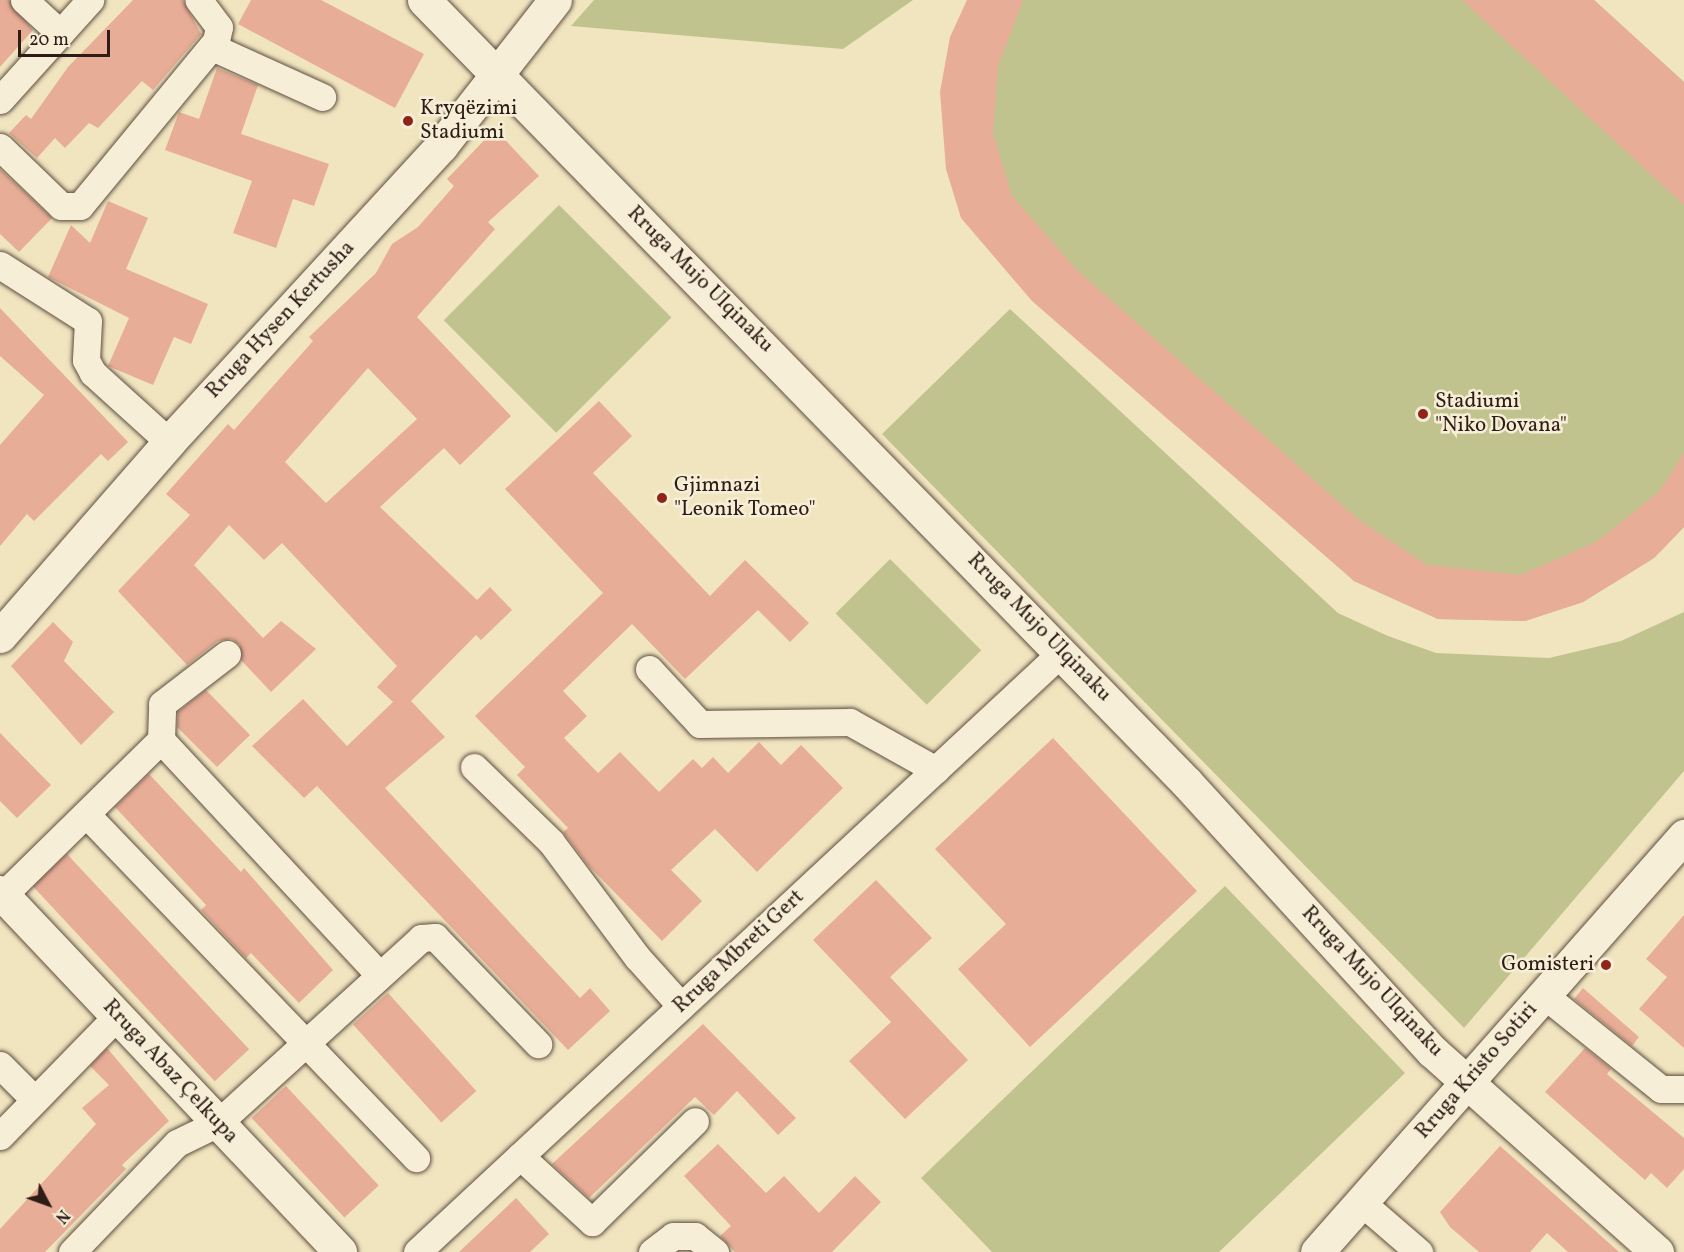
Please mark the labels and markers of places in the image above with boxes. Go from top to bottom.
place label: Kryqëzimi Stadiumi [420,96,517,146]
marker: Kryqëzimi Stadiumi [401,114,415,128]
place label: Stadiumi "Niko Dovana" [1435,389,1567,439]
marker: Stadiumi "Niko Dovana" [1416,407,1430,421]
place label: Gjimnazi "Leonik Tomeo" [674,473,816,523]
marker: Gjimnazi "Leonik Tomeo" [655,491,669,505]
place label: Gomisteri [1501,952,1594,978]
marker: Gomisteri [1599,958,1613,972]

